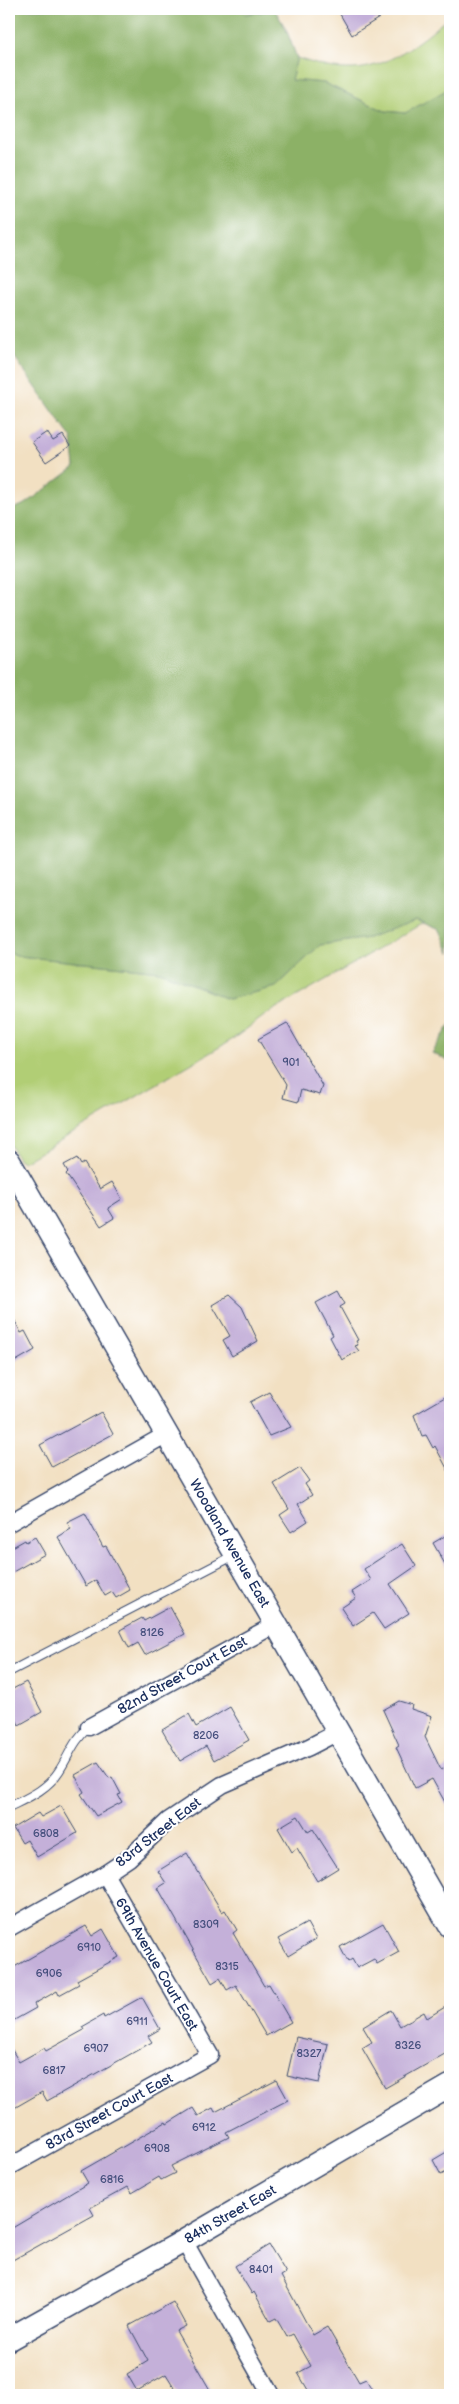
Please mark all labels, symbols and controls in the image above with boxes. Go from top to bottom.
house number: 901 [282,1056,300,1069]
street label: Woodland Avenue East [186,1476,274,1611]
house number: 8126 [140,1626,164,1639]
street label: 82nd Street Court East [115,1632,251,1718]
house number: 8206 [193,1729,219,1742]
street label: 83rd Street East [112,1793,205,1871]
house number: 6808 [33,1827,59,1840]
street label: 69th Avenue Court East [112,1895,202,2034]
house number: 8309 [193,1918,219,1931]
house number: 6910 [77,1941,101,1954]
house number: 8315 [215,1960,239,1973]
house number: 6906 [36,1967,62,1980]
house number: 6911 [126,2015,148,2028]
house number: 8326 [395,2039,421,2052]
house number: 6907 [84,2042,109,2055]
house number: 8327 [296,2047,322,2060]
house number: 6817 [43,2064,66,2077]
street label: 83rd Street Court East [43,2069,176,2153]
house number: 6912 [192,2121,216,2134]
house number: 6908 [144,2142,170,2155]
house number: 6816 [100,2173,124,2186]
street label: 84th Street East [181,2181,280,2248]
house number: 8401 [249,2263,273,2276]

